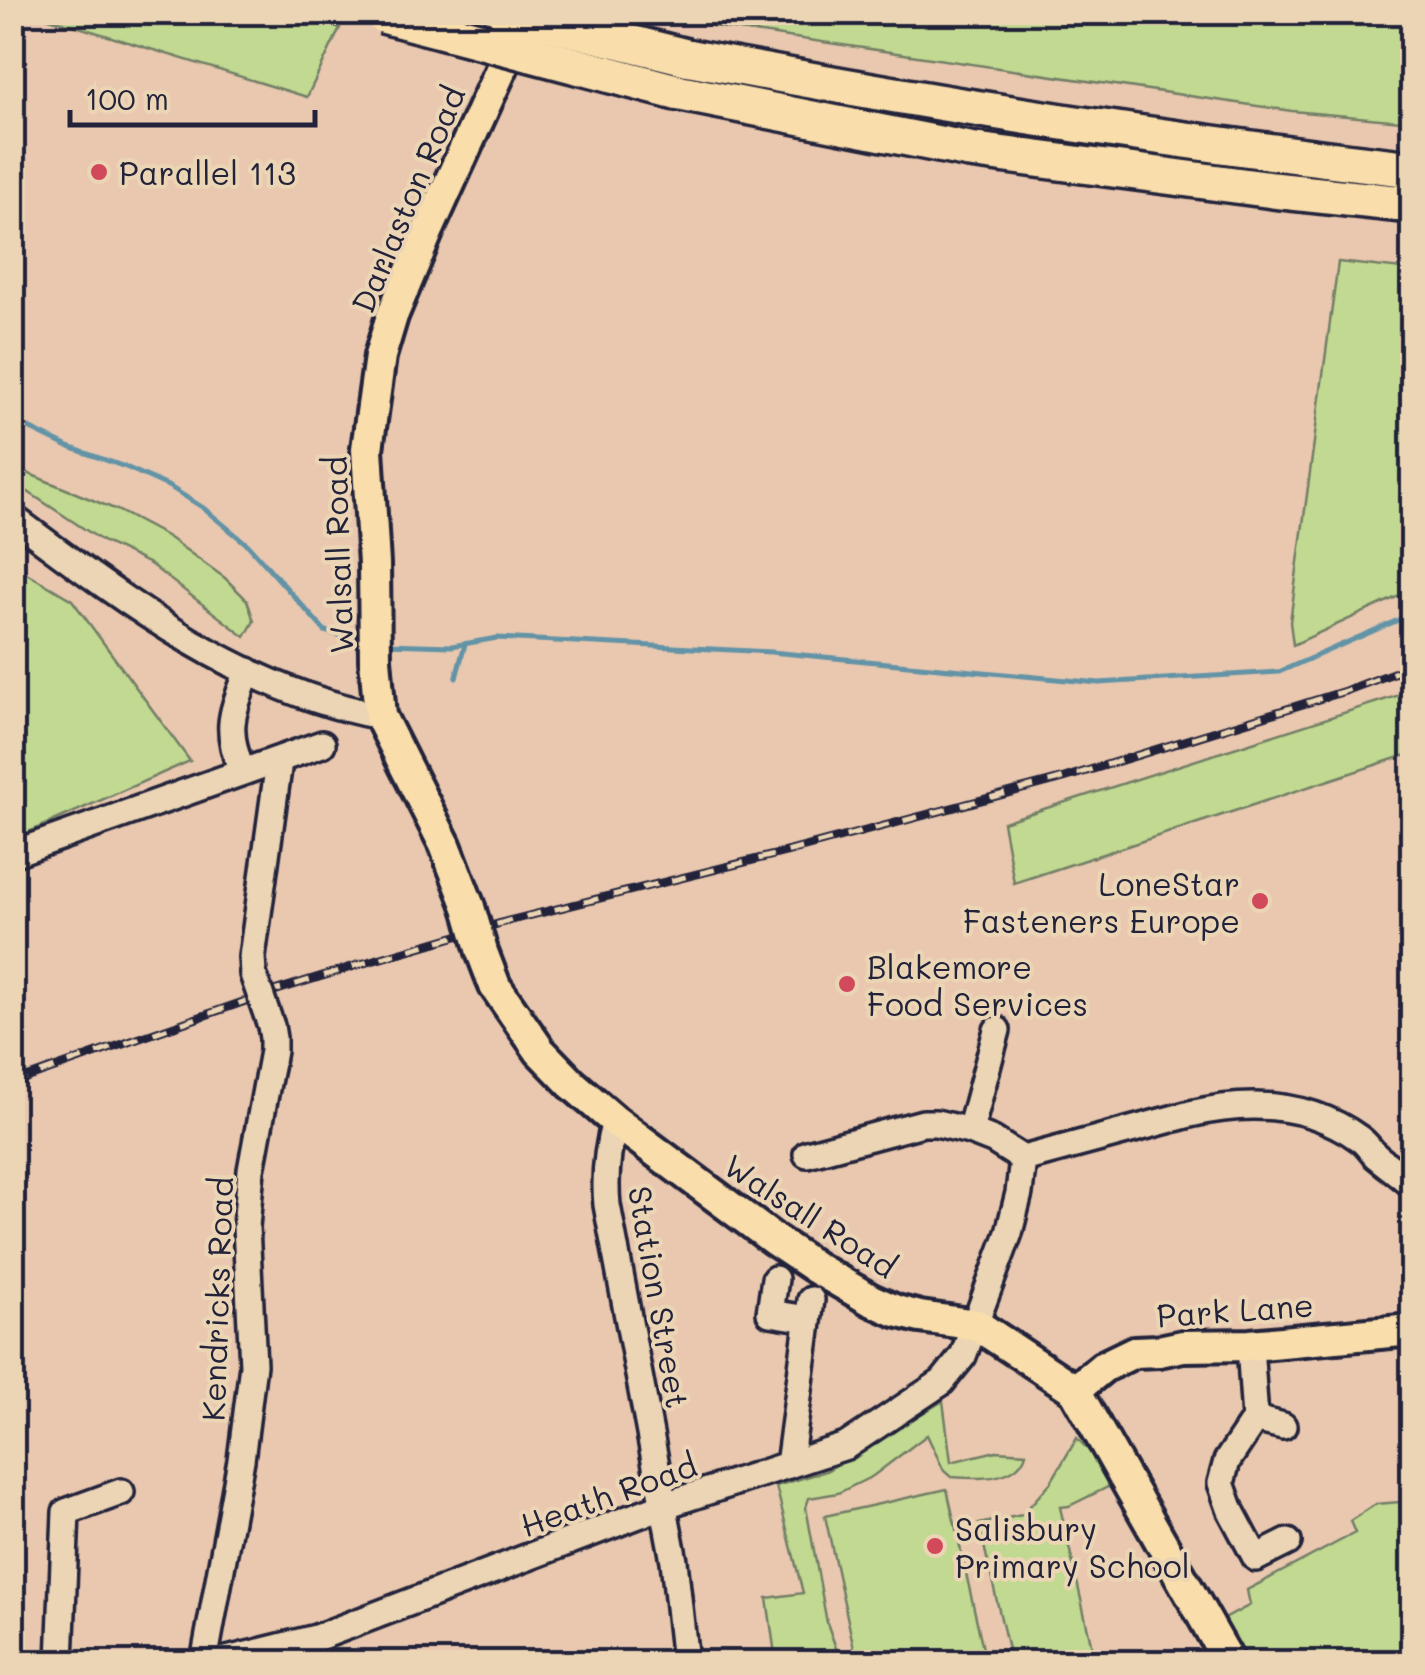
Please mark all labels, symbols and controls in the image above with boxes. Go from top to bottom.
scale bar [70,65,315,127]
text: 100 m [85,78,169,118]
street label: Darlaston Road [340,79,474,319]
place label: Parallel 113 [119,151,296,193]
marker: Parallel 113 [88,161,110,183]
street label: Walsall Road [313,456,361,654]
place label: LoneStar Fasteners Europe [963,862,1240,941]
marker: LoneStar Fasteners Europe [1249,890,1271,912]
place label: Blakemore Food Services [867,945,1088,1024]
marker: Blakemore Food Services [836,973,858,995]
street label: Walsall Road [717,1144,905,1286]
street label: Kendricks Road [191,1176,241,1422]
street label: Station Street [620,1183,700,1411]
street label: Park Lane [1155,1283,1315,1335]
street label: Heath Road [514,1443,702,1545]
place label: Salisbury Primary School [955,1507,1190,1587]
marker: Salisbury Primary School [924,1535,946,1557]

